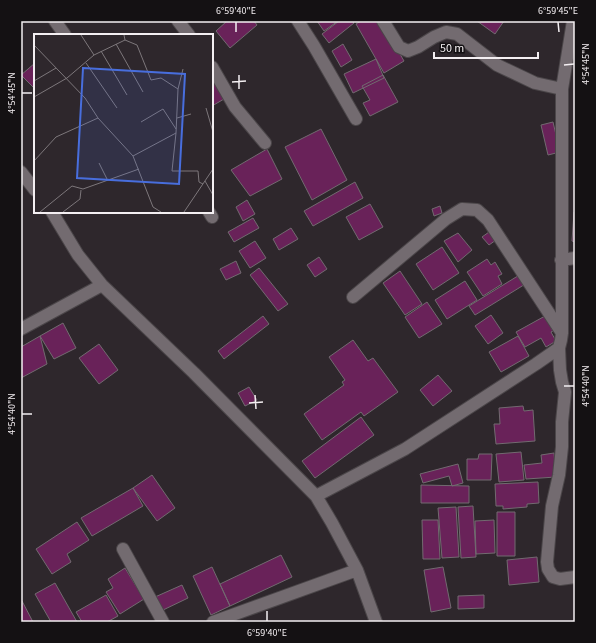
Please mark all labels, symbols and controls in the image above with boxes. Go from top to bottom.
text: 6°59'40"E [216,4,256,18]
text: 6°59'45"E [538,4,578,18]
inset map [34,34,213,213]
scale bar [434,34,538,60]
text: 50 m [440,40,464,57]
text: 4°54'45"N [579,43,593,85]
text: 4°54'45"N [5,72,19,114]
text: 4°54'40"N [579,365,593,407]
text: 4°54'40"N [5,393,19,435]
text: 6°59'40"E [247,626,287,640]

